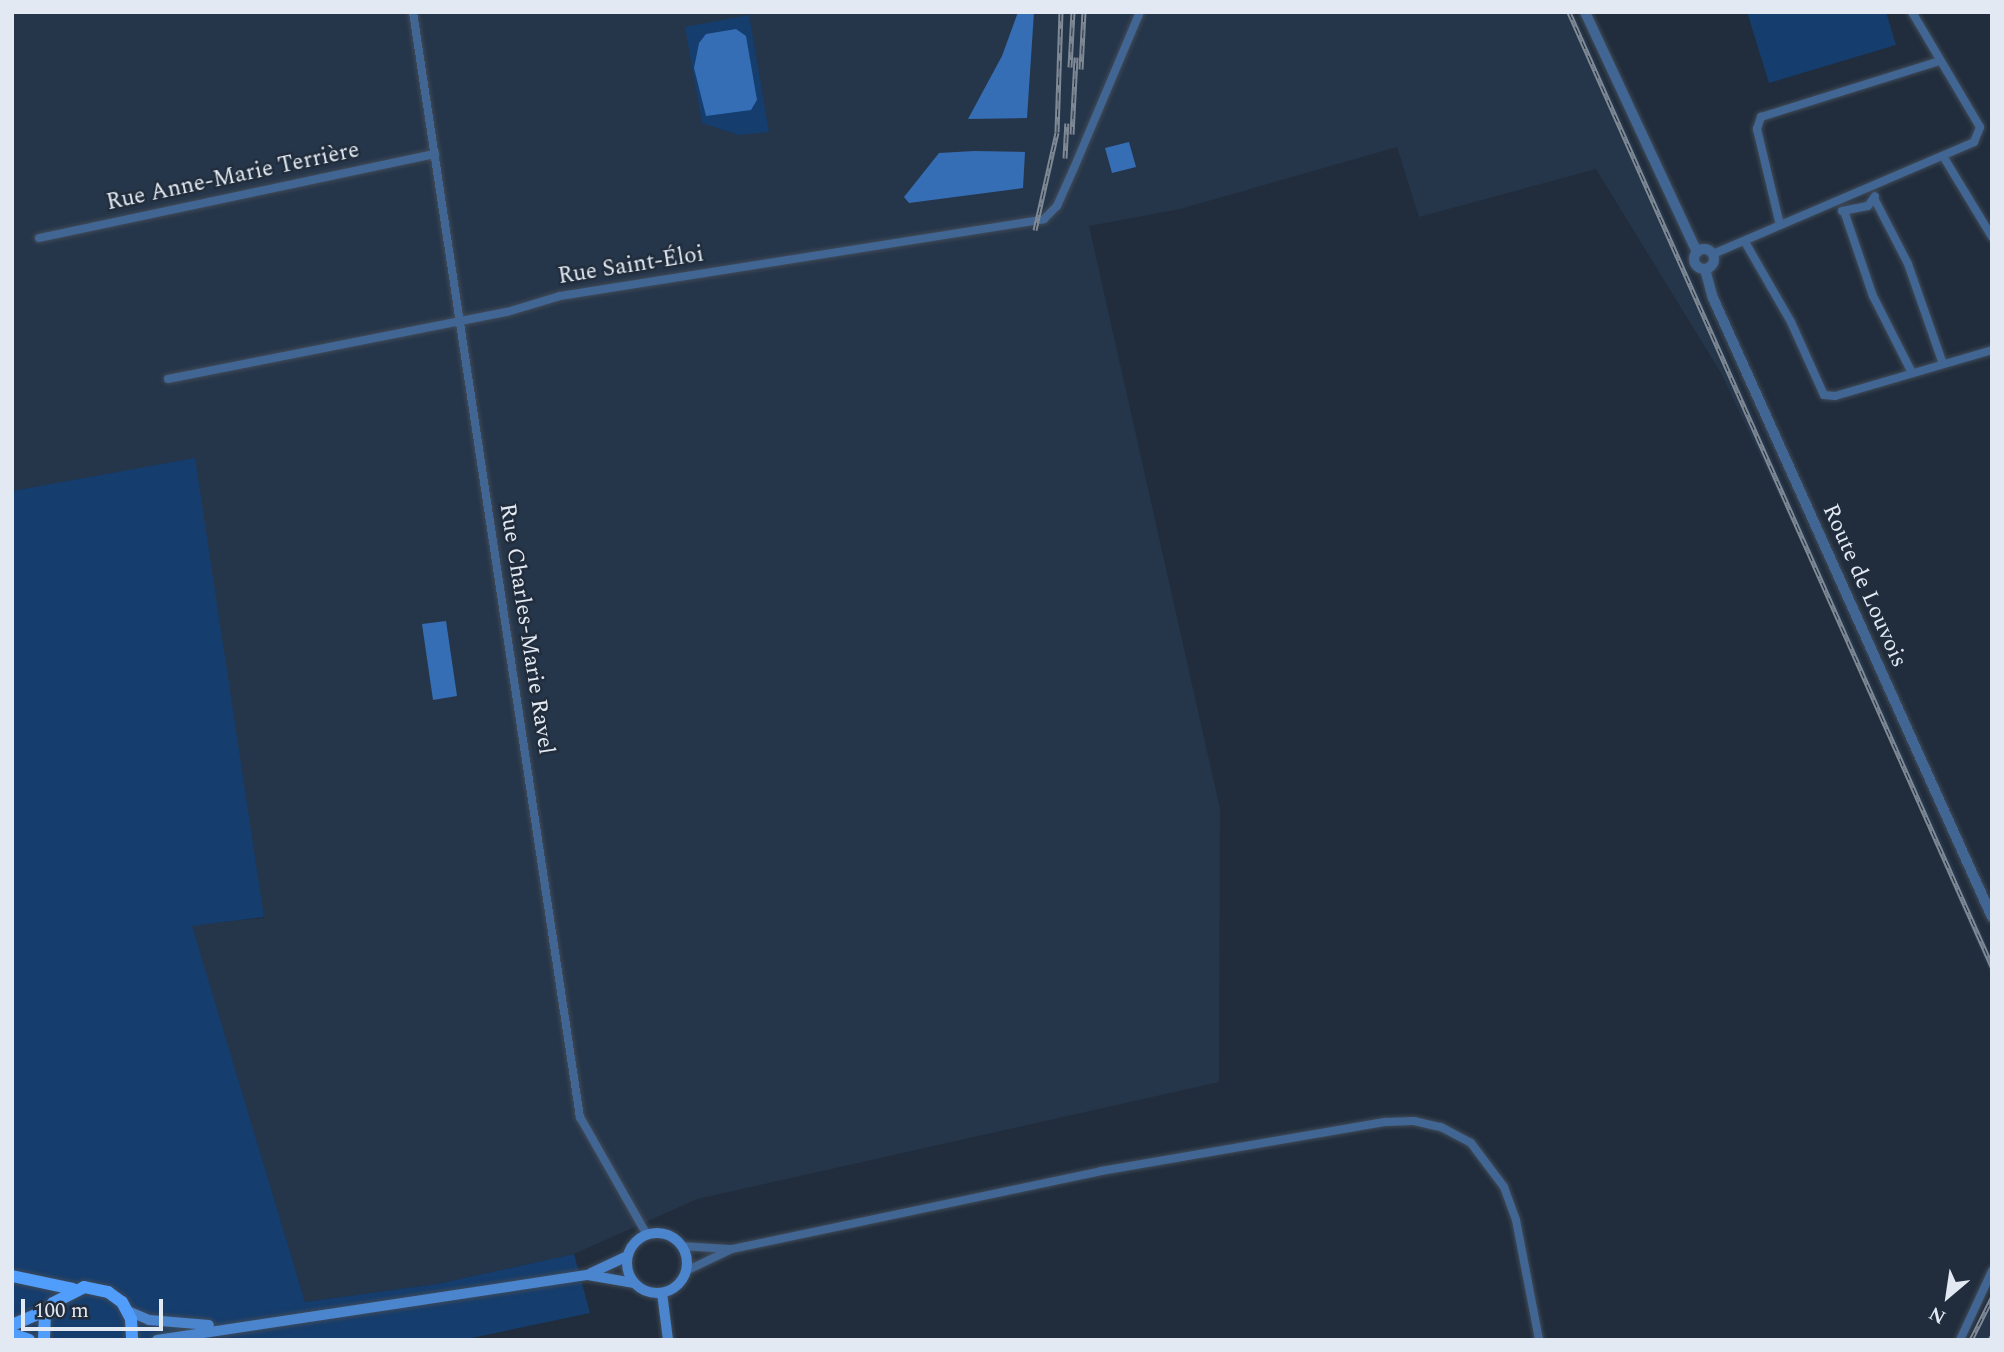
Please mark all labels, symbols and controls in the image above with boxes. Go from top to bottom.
street label: Rue Anne-Marie Terrière [104,137,362,217]
street label: Rue Saint-Éloi [556,241,706,291]
street label: Route de Louvois [1816,500,1912,672]
street label: Rue Charles-Marie Ravel [493,501,559,757]
north arrow [1913,1261,1983,1331]
scale bar [24,1286,166,1330]
text: 100 m [34,1295,89,1327]
text: N [1924,1298,1951,1331]

